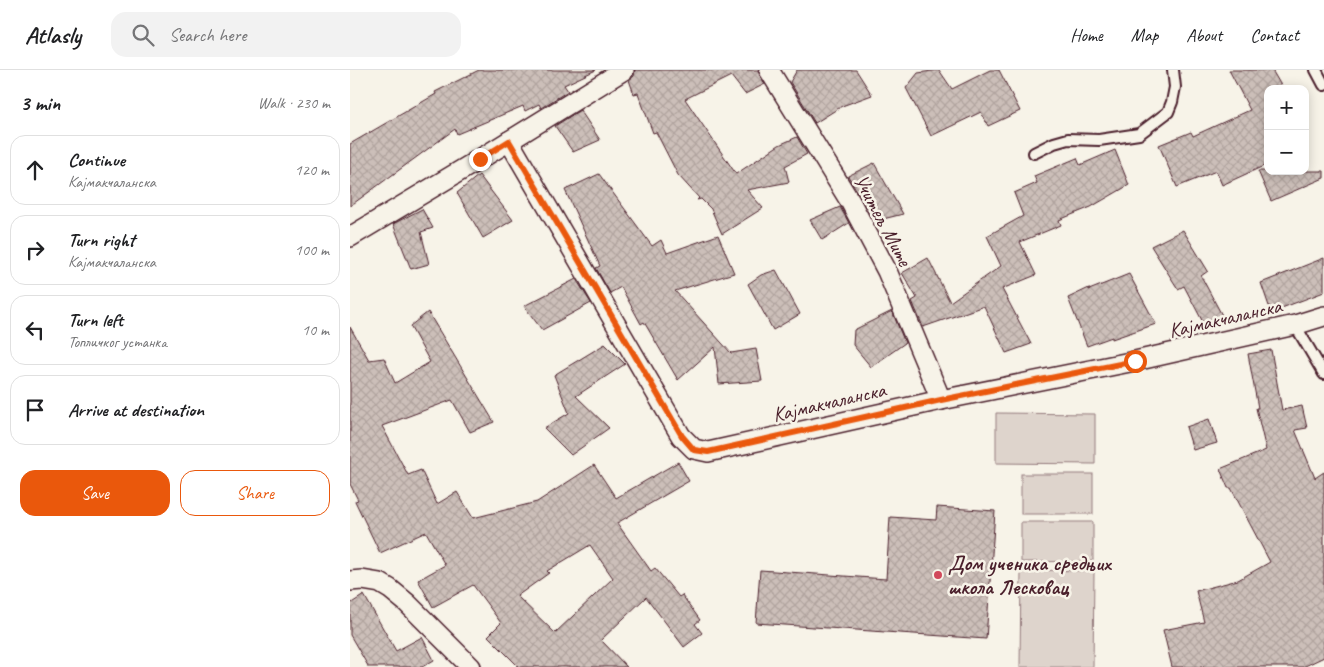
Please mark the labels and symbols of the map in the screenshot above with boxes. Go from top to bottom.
route end [469,148,492,171]
street label: Учитељ Мите [848,170,919,271]
street label: Кајмакчаланска [1166,292,1286,344]
route start [1124,350,1147,373]
street label: Кајмакчаланска [770,376,890,428]
place label: Дом ученика средњих школа Лесковац [948,550,1112,600]
marker: Дом ученика средњих школа Лесковац [932,569,944,581]

